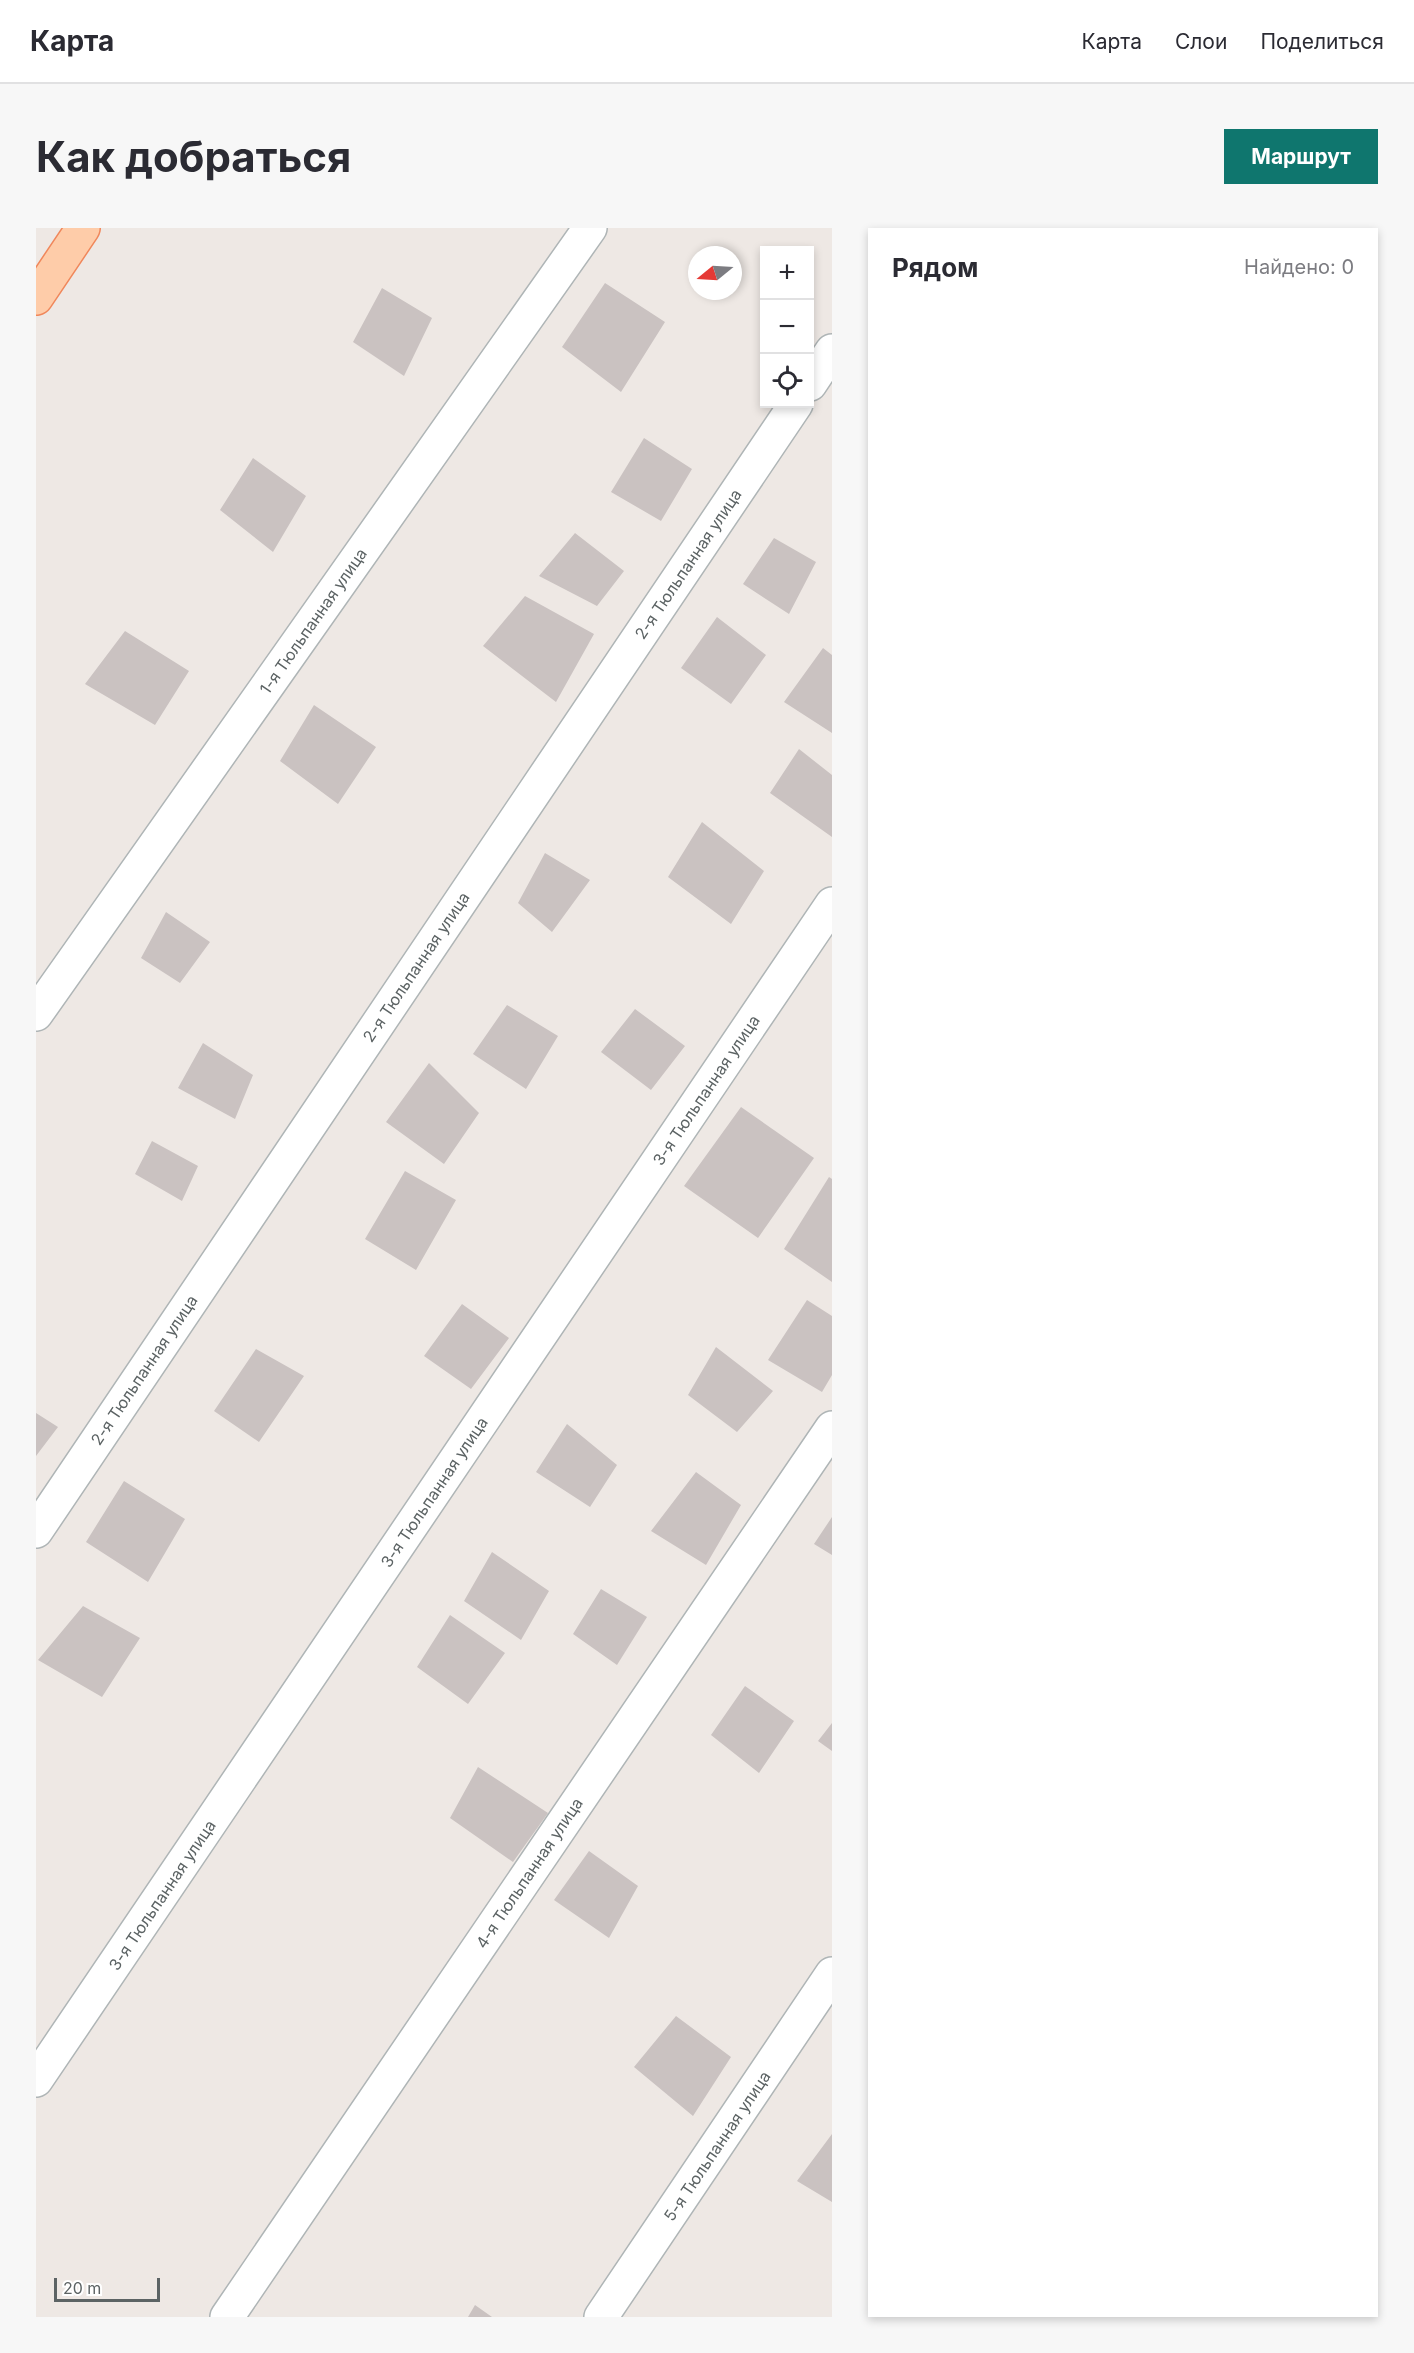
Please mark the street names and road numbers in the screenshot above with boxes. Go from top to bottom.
street label: 2-я Тюльпанная улица [630,485,746,643]
street label: 1-я Тюльпанная улица [255,544,371,698]
street label: 2-я Тюльпанная улица [358,888,474,1046]
street label: 3-я Тюльпанная улица [648,1011,764,1169]
street label: 2-я Тюльпанная улица [86,1291,202,1449]
street label: 3-я Тюльпанная улица [376,1413,492,1571]
street label: 4-я Тюльпанная улица [471,1794,587,1952]
street label: 3-я Тюльпанная улица [104,1816,220,1974]
street label: 5-я Тюльпанная улица [659,2067,775,2225]

